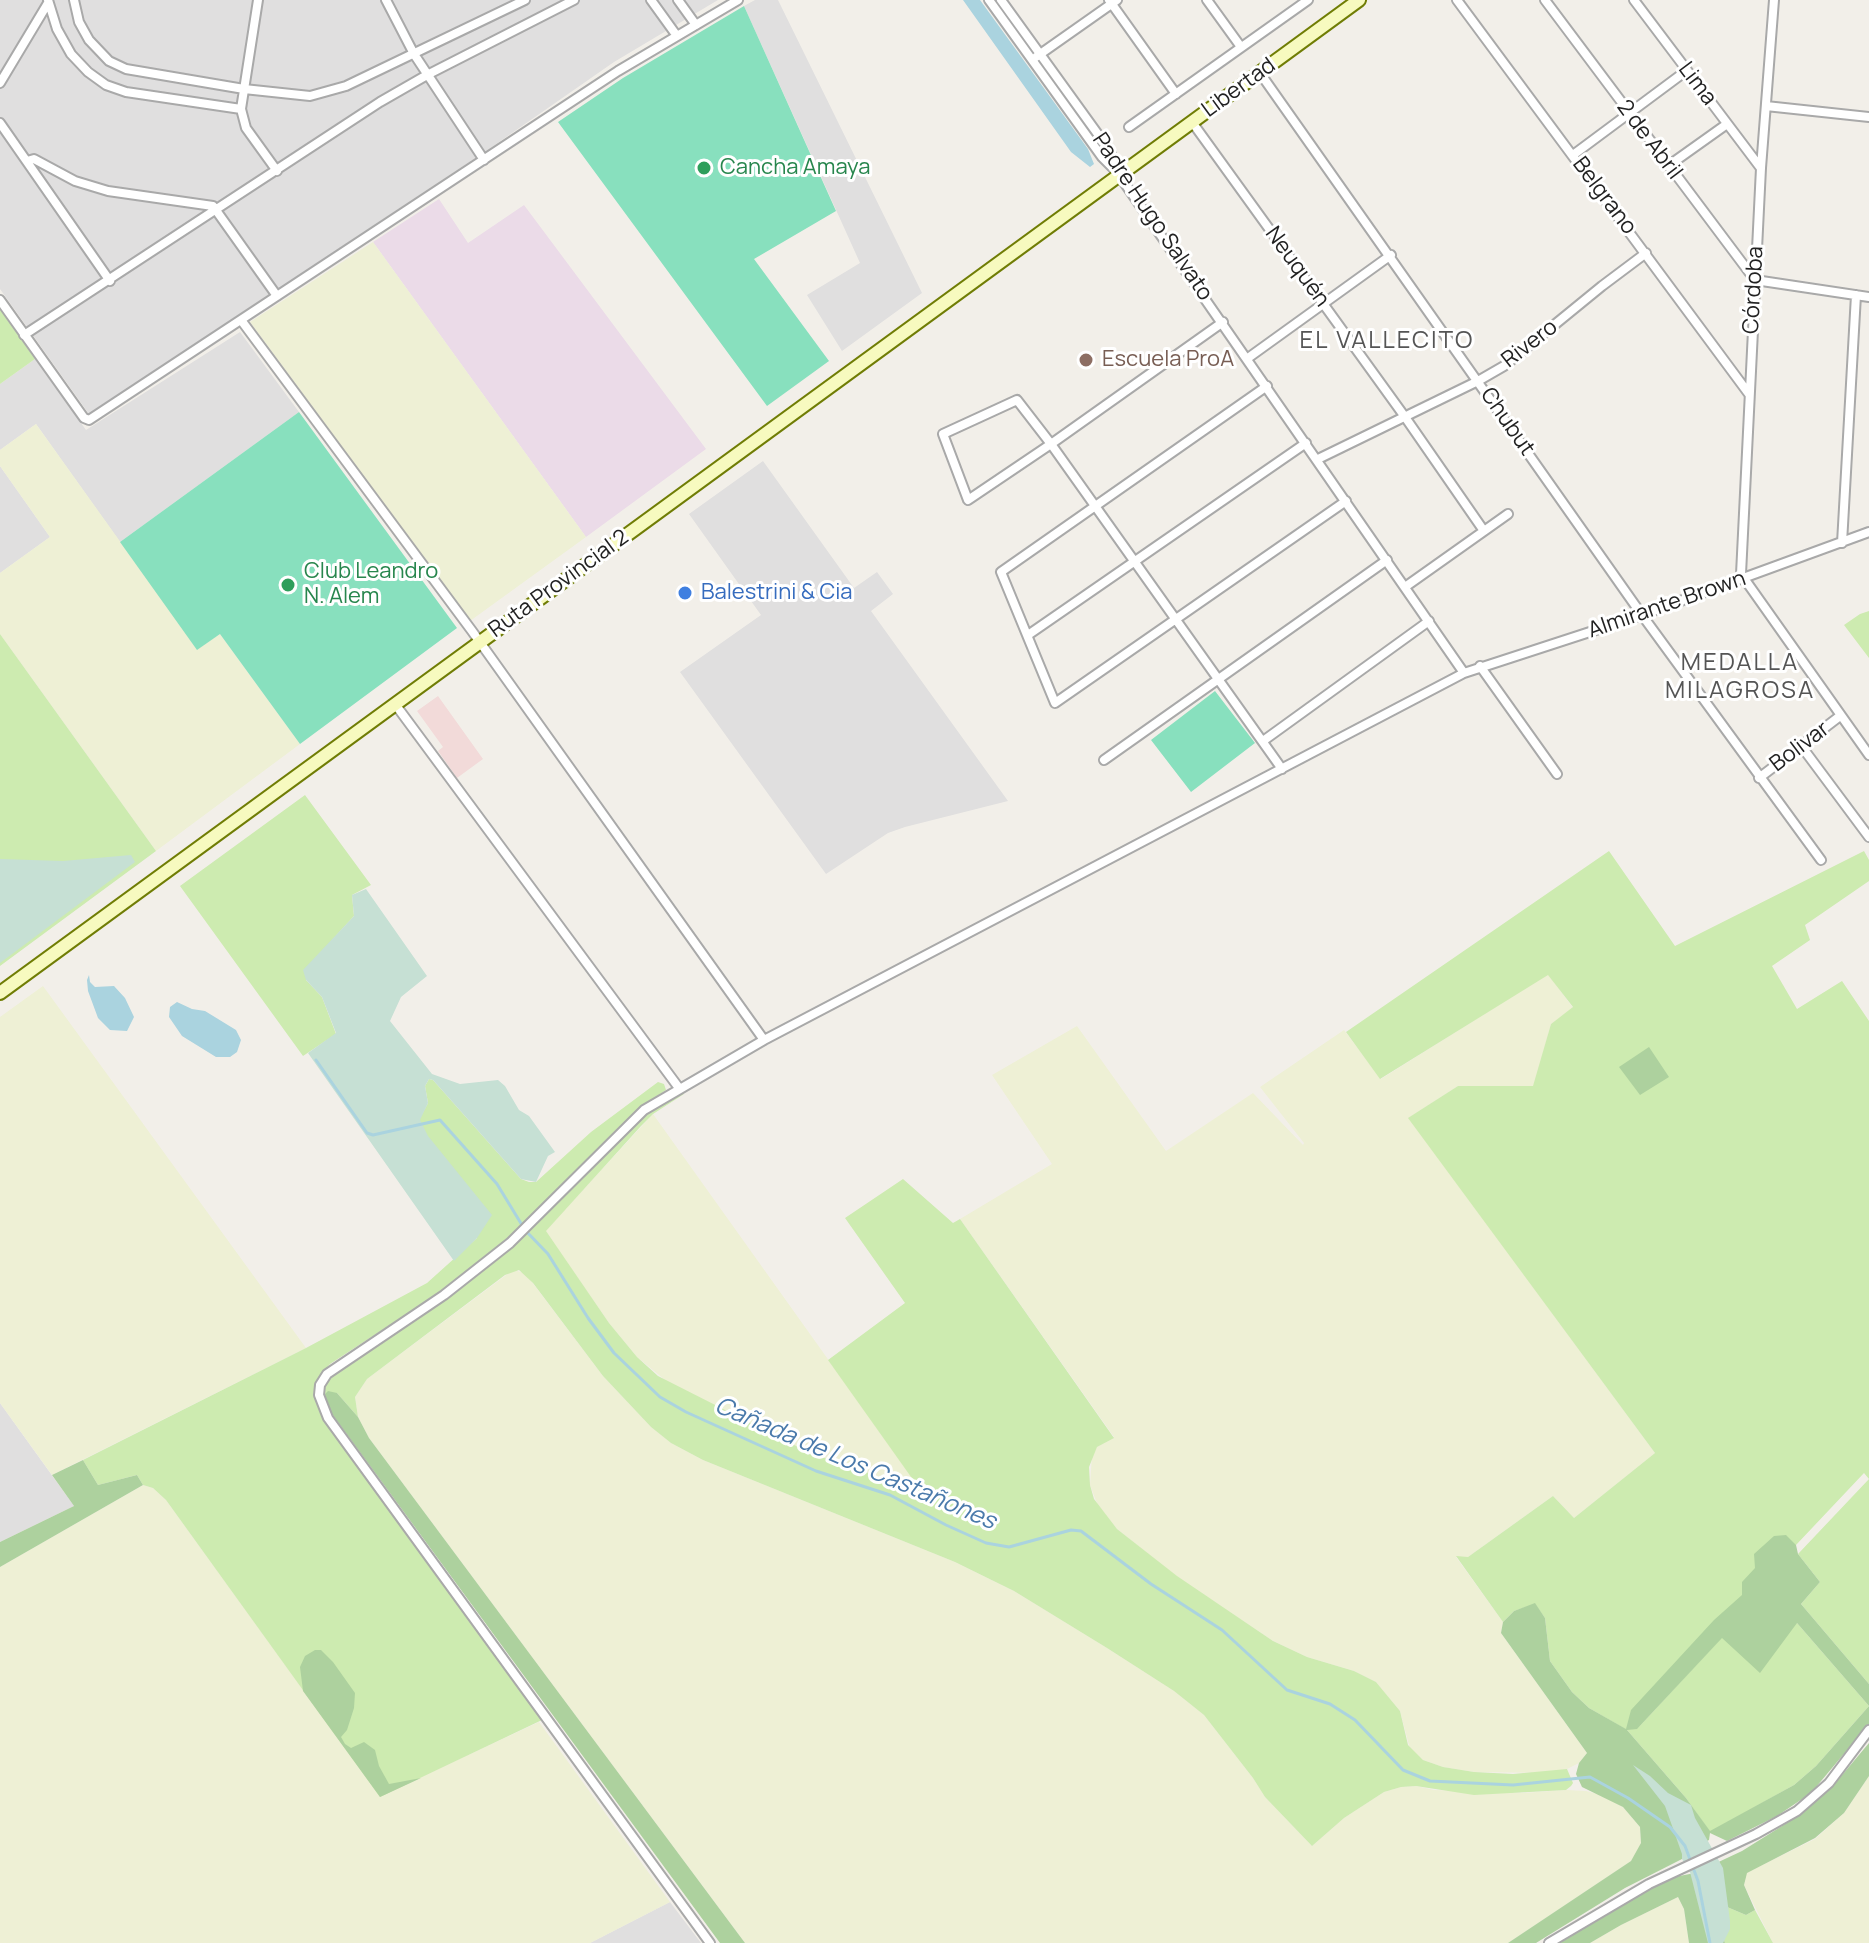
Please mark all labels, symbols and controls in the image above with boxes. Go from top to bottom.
street label: Libertad [1197,53,1281,123]
street label: Lima [1672,57,1722,111]
street label: 2 de Abril [1611,95,1687,185]
street label: Padre Hugo Salvato [1086,128,1218,306]
street label: Belgrano [1566,152,1642,240]
place label: Cancha Amaya [720,155,870,181]
marker: Cancha Amaya [695,159,713,177]
street label: Neuquén [1259,222,1335,312]
street label: Córdoba [1739,245,1769,335]
street label: Rivero [1497,314,1563,374]
district label: EL VALLECITO [1300,327,1474,355]
place label: Escuela ProA [1102,347,1234,373]
marker: Escuela ProA [1077,351,1095,369]
street label: Chubut [1474,383,1540,461]
street label: Ruta Provincial 2 [484,524,634,644]
place label: Club Leandro N. Alem [304,559,438,610]
street label: Almirante Brown [1585,566,1749,644]
marker: Club Leandro N. Alem [279,576,297,594]
place label: Balestrini & Cia [701,580,853,606]
marker: Balestrini & Cia [676,584,694,602]
district label: MEDALLA MILAGROSA [1665,649,1815,705]
street label: Bolivar [1765,716,1835,778]
water label: Cañada de Los Castañones [710,1392,1000,1536]

